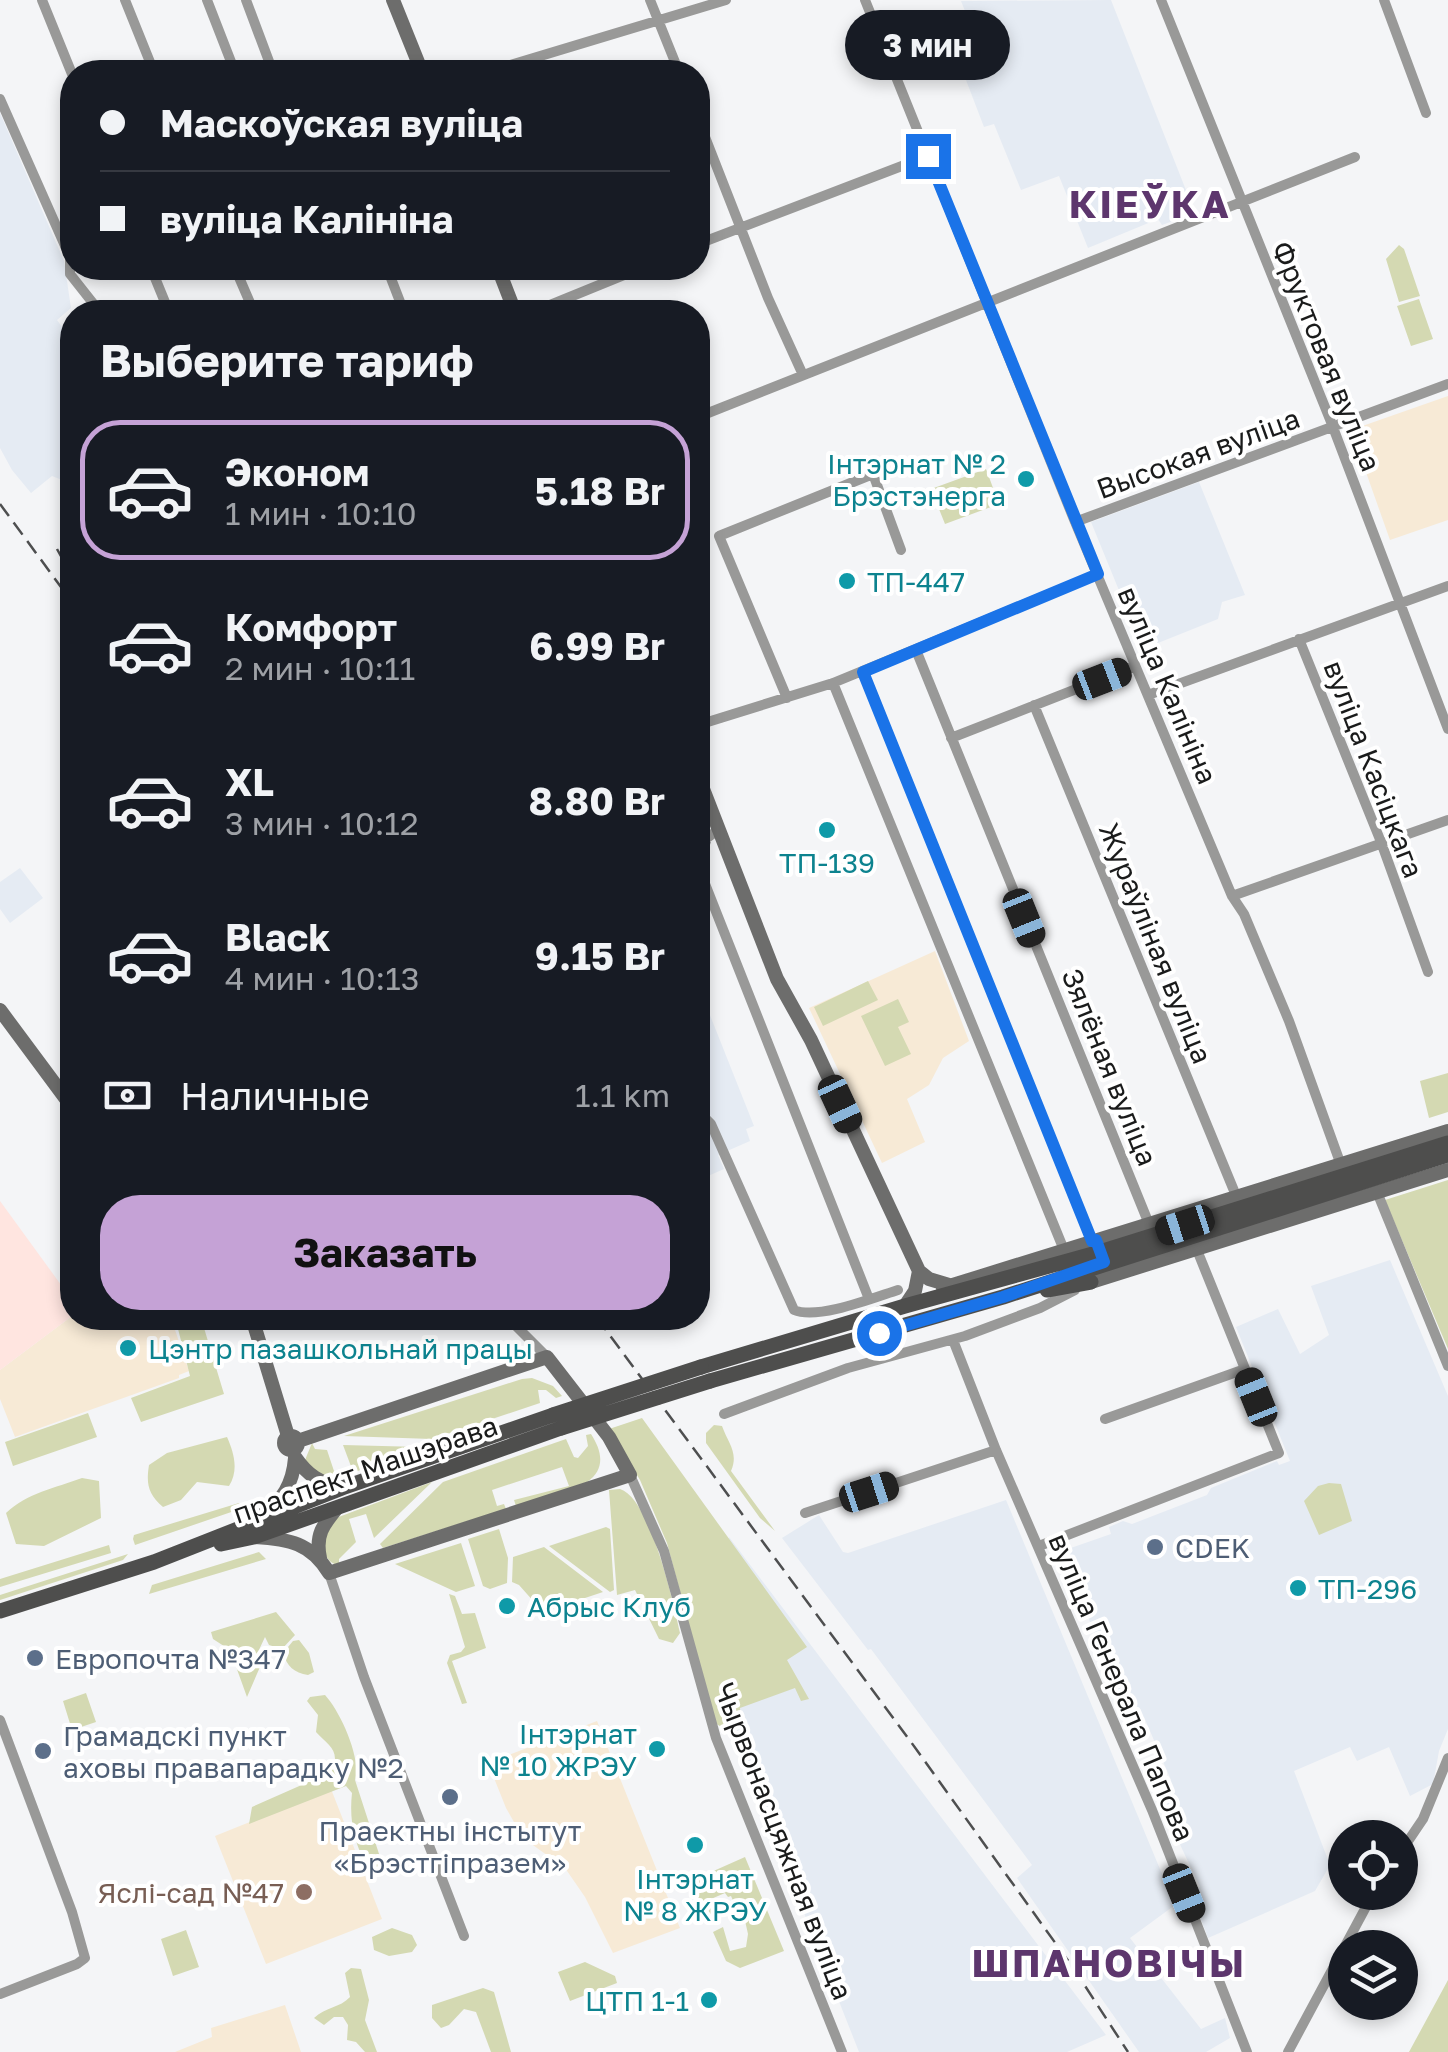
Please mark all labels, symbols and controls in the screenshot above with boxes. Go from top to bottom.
callout: 3 мин [846,11,1010,81]
text: 3 мин [883,26,972,64]
text: Маскоўская вуліца [160,100,523,145]
route end [906,134,951,179]
district label: КІЕЎКА [1069,181,1231,226]
text: вуліца Калініна [160,196,454,241]
street label: Фруктовая вуліца [1266,236,1388,476]
text: Выберите тариф [100,333,474,387]
street label: Высокая вуліца [1092,401,1304,505]
icon: car [105,445,195,535]
place label: Інтэрнат № 2 Брэстэнерга [827,447,1006,512]
text: Эконом [225,449,369,494]
text: 5.18 Br [535,468,665,513]
marker: Інтэрнат № 2 Брэстэнерга [1015,468,1037,490]
text: 1 мин · 10:10 [225,494,417,532]
place label: ТП-447 [867,565,965,598]
marker: ТП-447 [836,570,858,592]
street label: вуліца Калініна [1112,581,1224,789]
icon: car [105,600,195,690]
text: Комфорт [225,604,397,649]
text: 6.99 Br [529,623,665,668]
text: 2 мин · 10:11 [225,649,415,687]
car [1069,654,1135,704]
street label: вуліца Касіцкага [1317,656,1431,882]
icon: car [105,755,195,845]
text: XL [225,759,274,804]
text: 8.80 Br [528,778,665,823]
text: 3 мин · 10:12 [225,804,418,842]
street label: Жураўліная вуліца [1093,818,1219,1068]
marker: ТП-139 [816,819,838,841]
place label: ТП-139 [779,846,875,879]
car [999,885,1049,951]
icon: car [105,910,195,1000]
text: Black [225,914,330,959]
text: 9.15 Br [535,933,665,978]
text: 4 мин · 10:13 [225,959,419,997]
street label: Зялёная вуліца [1055,964,1165,1170]
icon: cash [100,1068,155,1123]
car [814,1070,866,1138]
text: Наличные [180,1073,370,1118]
text: 1.1 km [575,1076,670,1114]
button: Заказать [100,1195,670,1310]
car [1152,1201,1218,1249]
route start [857,1311,902,1356]
place label: Цэнтр пазашкольнай працы [148,1332,533,1365]
marker: Цэнтр пазашкольнай працы [117,1337,139,1359]
car [1231,1364,1281,1430]
street label: праспект Машэрава [228,1408,502,1530]
car [836,1468,902,1516]
street label: вуліца Генерала Папова [1042,1528,1202,1846]
place label: CDEK [1175,1531,1250,1564]
marker: CDEK [1144,1536,1166,1558]
place label: ТП-296 [1318,1572,1417,1605]
marker: ТП-296 [1287,1577,1309,1599]
place label: Абрыс Клуб [527,1590,691,1623]
marker: Абрыс Клуб [496,1595,518,1617]
place label: Европочта №347 [55,1642,286,1675]
marker: Европочта №347 [24,1647,46,1669]
street label: Чырвонасцяжная вуліца [708,1678,860,2004]
place label: Інтэрнат № 10 ЖРЭУ [479,1717,637,1782]
place label: Грамадскі пункт аховы правапарадку №2 [63,1719,404,1784]
marker: Інтэрнат № 10 ЖРЭУ [646,1738,668,1760]
marker: Грамадскі пункт аховы правапарадку №2 [32,1740,54,1762]
marker: Праектны інстытут «Брэстгіпразем» [439,1786,461,1808]
place label: Праектны інстытут «Брэстгіпразем» [319,1814,582,1879]
map controls [1328,1820,1418,2020]
button: locate [1328,1820,1418,1910]
marker: Інтэрнат № 8 ЖРЭУ [684,1834,706,1856]
car [1159,1860,1209,1926]
place label: Інтэрнат № 8 ЖРЭУ [623,1862,767,1927]
place label: Яслі-сад №47 [97,1876,284,1909]
marker: Яслі-сад №47 [293,1881,315,1903]
button: layers [1328,1930,1418,2020]
district label: ШПАНОВІЧЫ [972,1940,1246,1985]
place label: ЦТП 1-1 [585,1984,689,2017]
marker: ЦТП 1-1 [698,1989,720,2011]

